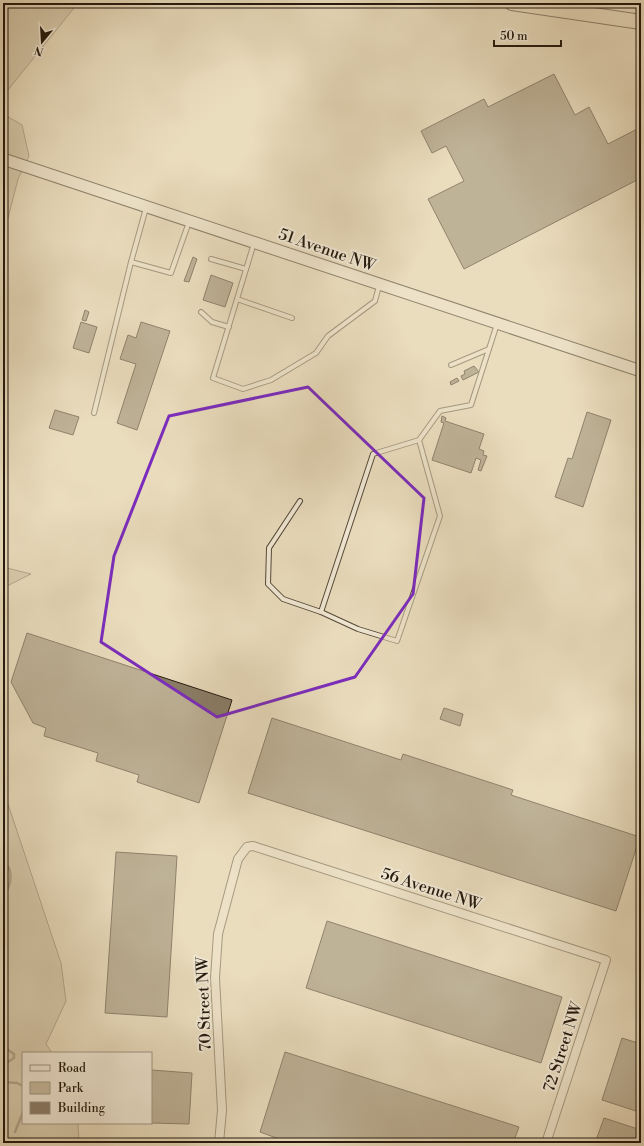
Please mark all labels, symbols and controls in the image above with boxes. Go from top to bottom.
north arrow [22,22,62,62]
scale bar [494,22,561,48]
text: 50 m [500,29,528,44]
text: N [33,42,46,59]
street label: 51 Avenue NW [276,224,379,276]
street label: 56 Avenue NW [378,863,484,915]
street label: 70 Street NW [192,956,216,1052]
street label: 72 Street NW [539,999,587,1095]
legend [22,1052,152,1124]
text: Road [58,1061,86,1076]
text: Park [58,1081,84,1096]
text: Building [57,1101,106,1116]

